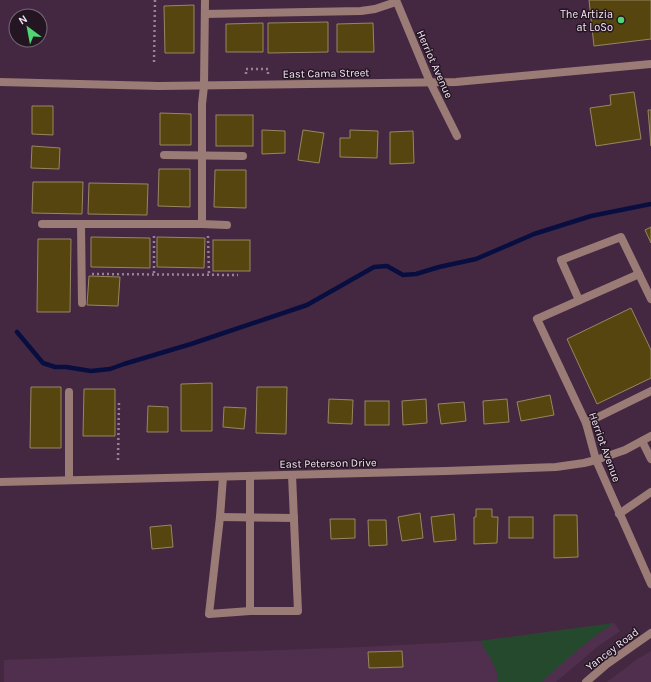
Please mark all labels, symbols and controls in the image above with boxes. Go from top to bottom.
north arrow [8,8,48,48]
place label: The Artizia at LoSo [560,8,613,34]
text: N [16,12,30,28]
marker: The Artizia at LoSo [616,15,626,25]
street label: Herriot Avenue [414,28,456,101]
street label: East Cama Street [283,66,369,81]
street label: Herriot Avenue [586,411,623,484]
street label: East Peterson Drive [279,456,377,471]
street label: Yancey Road [583,625,641,673]

